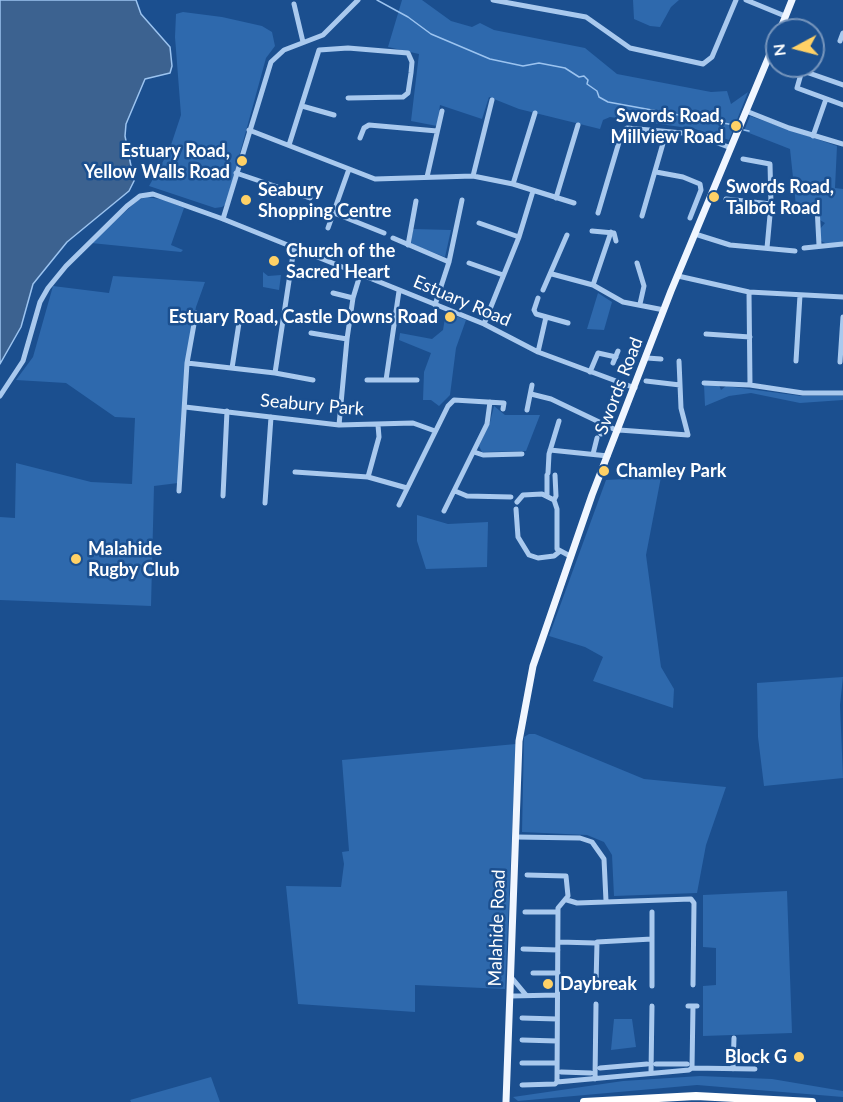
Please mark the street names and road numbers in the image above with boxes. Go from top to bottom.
street label: Estuary Road [410,271,514,331]
street label: Swords Road [591,334,647,438]
street label: Seabury Park [259,390,365,420]
street label: Malahide Road [484,869,510,987]

